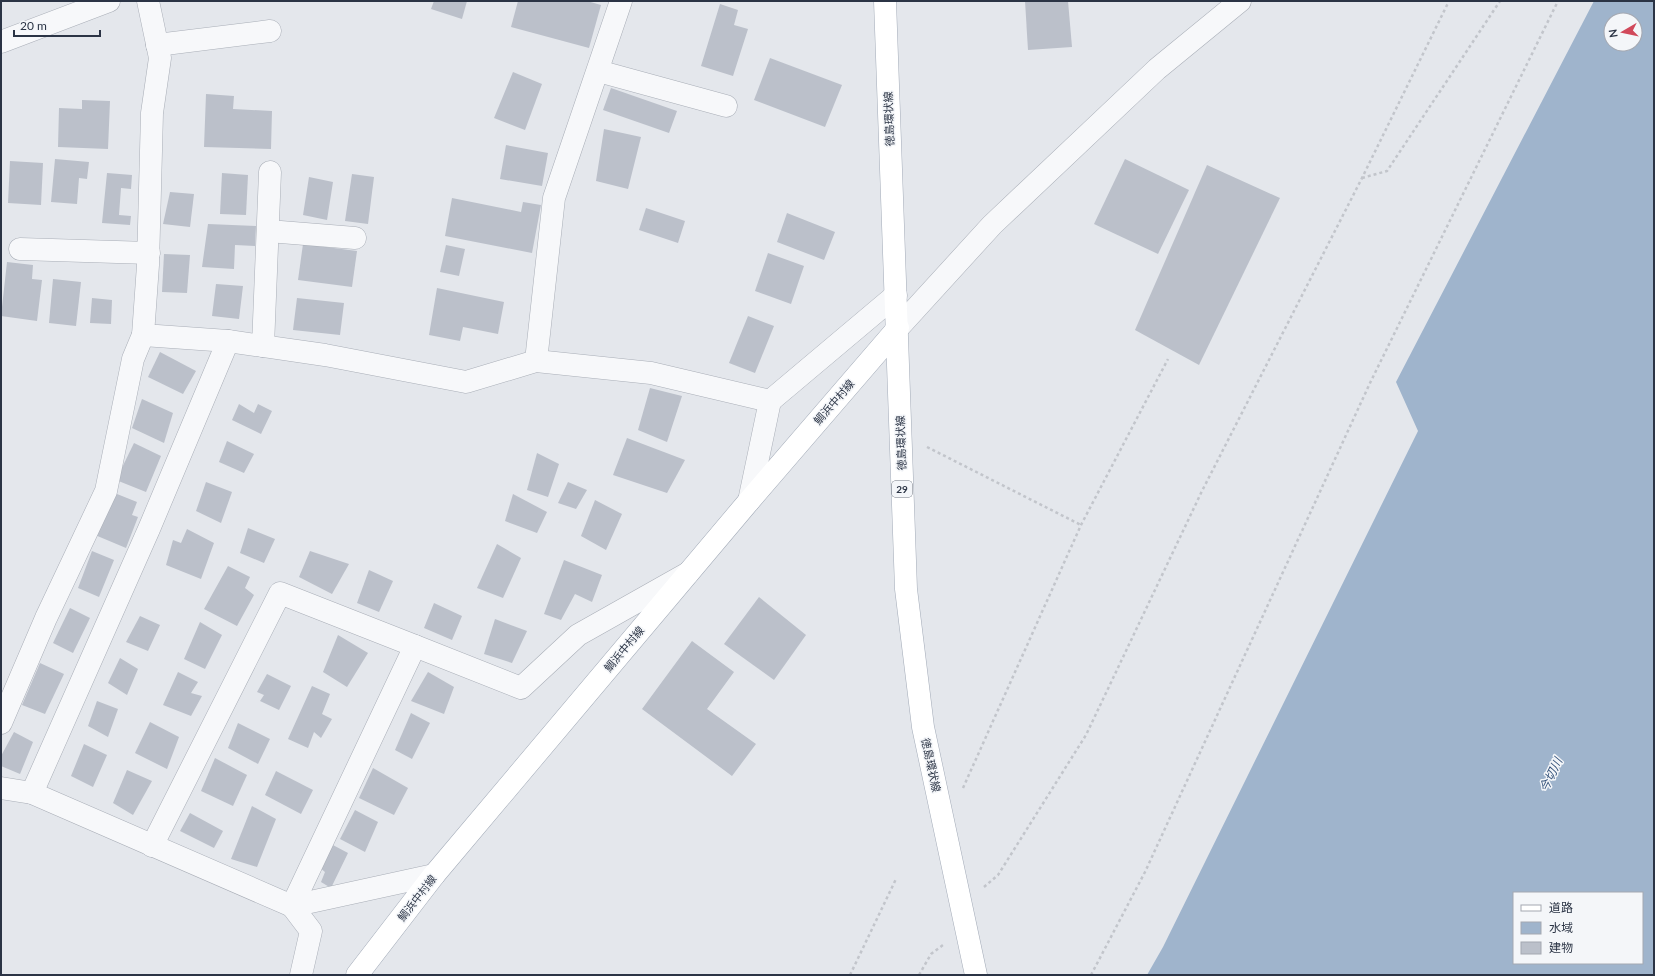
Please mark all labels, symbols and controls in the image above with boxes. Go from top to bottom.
scale bar [14,12,100,38]
north arrow [1603,12,1643,52]
text: 20 m [20,18,47,33]
text: N [1606,28,1620,39]
street label: 徳島環状線 [881,91,896,147]
street label: 鯛浜中村線 [811,377,857,427]
street label: 徳島環状線 [893,415,908,471]
road number: 29 [892,481,912,497]
street label: 鯛浜中村線 [601,623,646,674]
street label: 徳島環状線 [919,737,944,793]
water label: 今切川 [1536,754,1566,794]
street label: 鯛浜中村線 [395,872,439,923]
legend [1513,892,1643,964]
text: 道路 [1549,900,1573,915]
text: 水域 [1549,920,1573,935]
text: 建物 [1549,940,1573,955]

